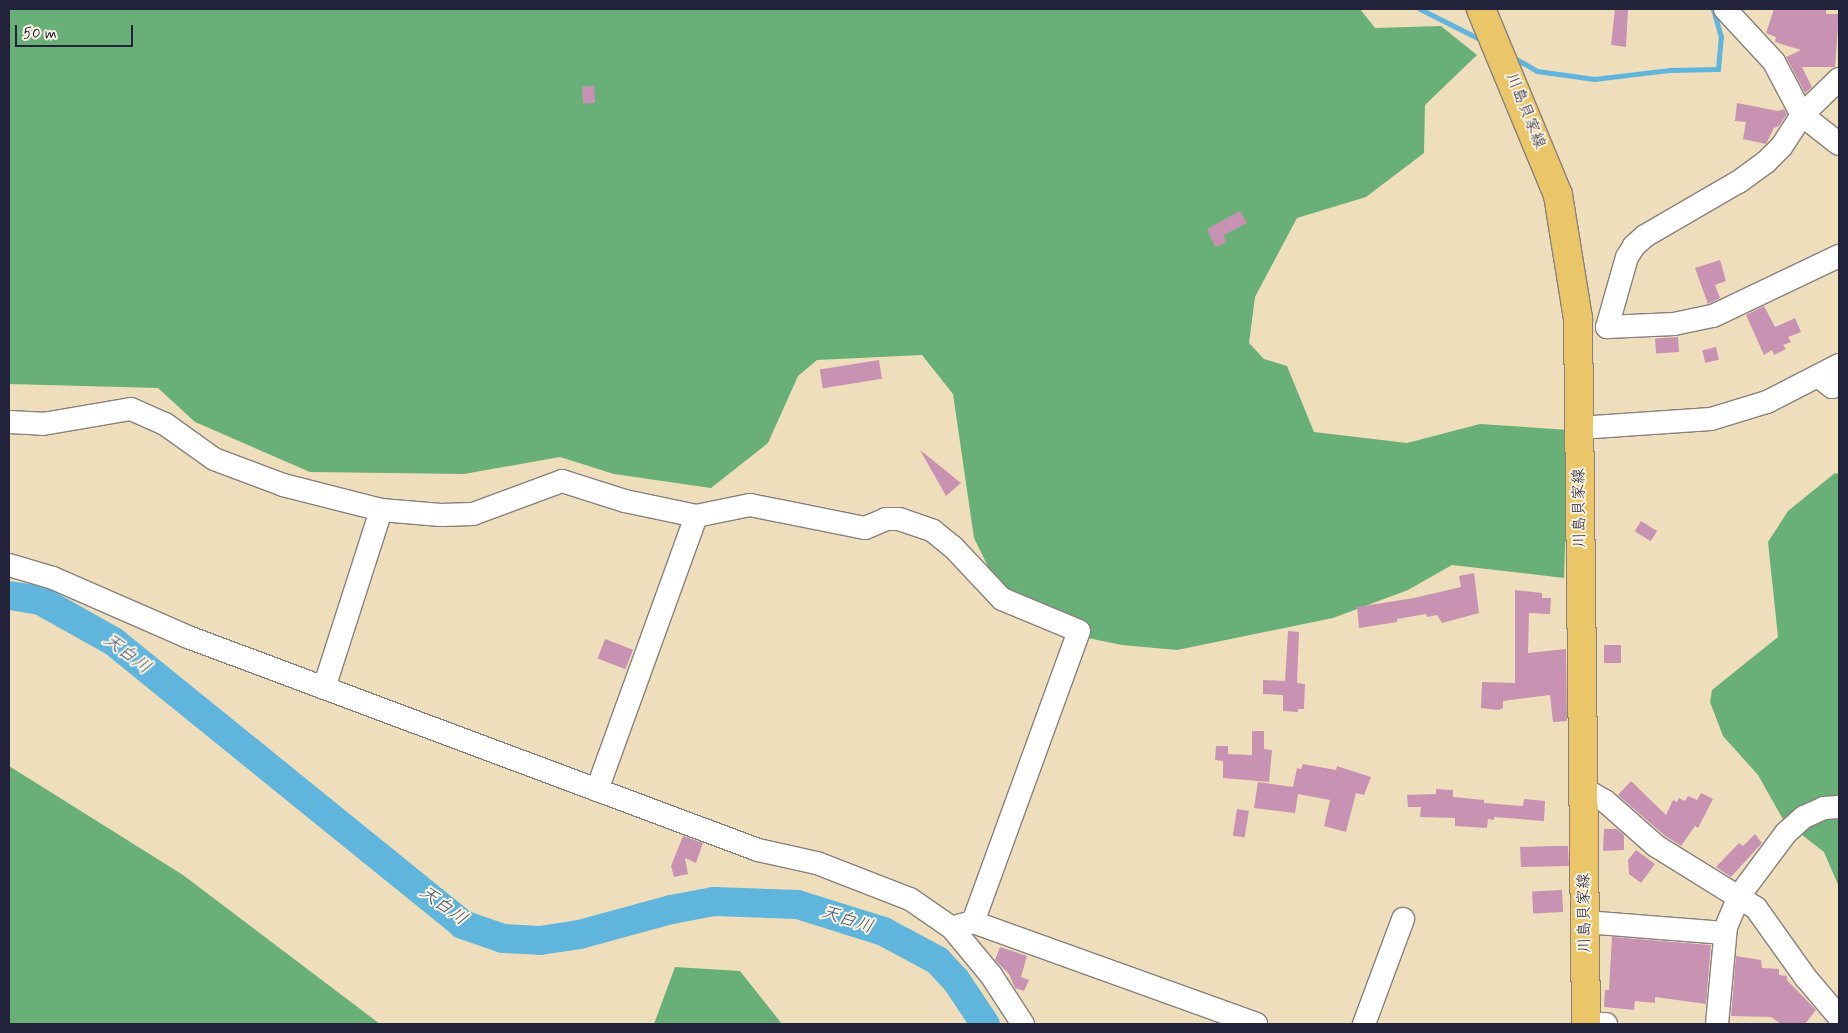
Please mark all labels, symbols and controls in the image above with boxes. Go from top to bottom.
scale bar [18,15,135,47]
text: 50 m [23,24,57,44]
street label: 川島貝家線 [1501,70,1549,152]
street label: 川島貝家線 [1570,468,1590,548]
water label: 天白川 [99,629,155,679]
street label: 川島貝家線 [1575,873,1595,953]
water label: 天白川 [415,881,471,931]
water label: 天白川 [818,901,876,939]

